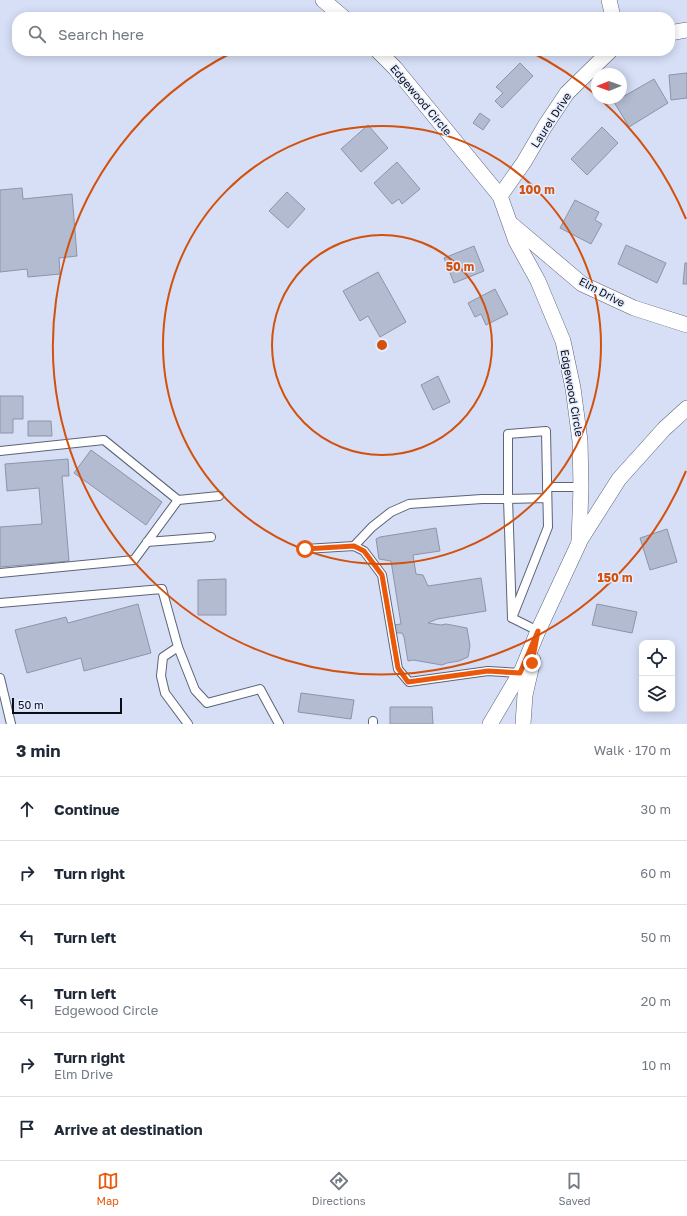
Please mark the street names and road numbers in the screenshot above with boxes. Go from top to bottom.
street label: Edgewood Circle [388,62,455,138]
street label: Laurel Drive [528,90,573,150]
street label: Elm Drive [577,274,627,309]
street label: Edgewood Circle [558,348,587,438]

